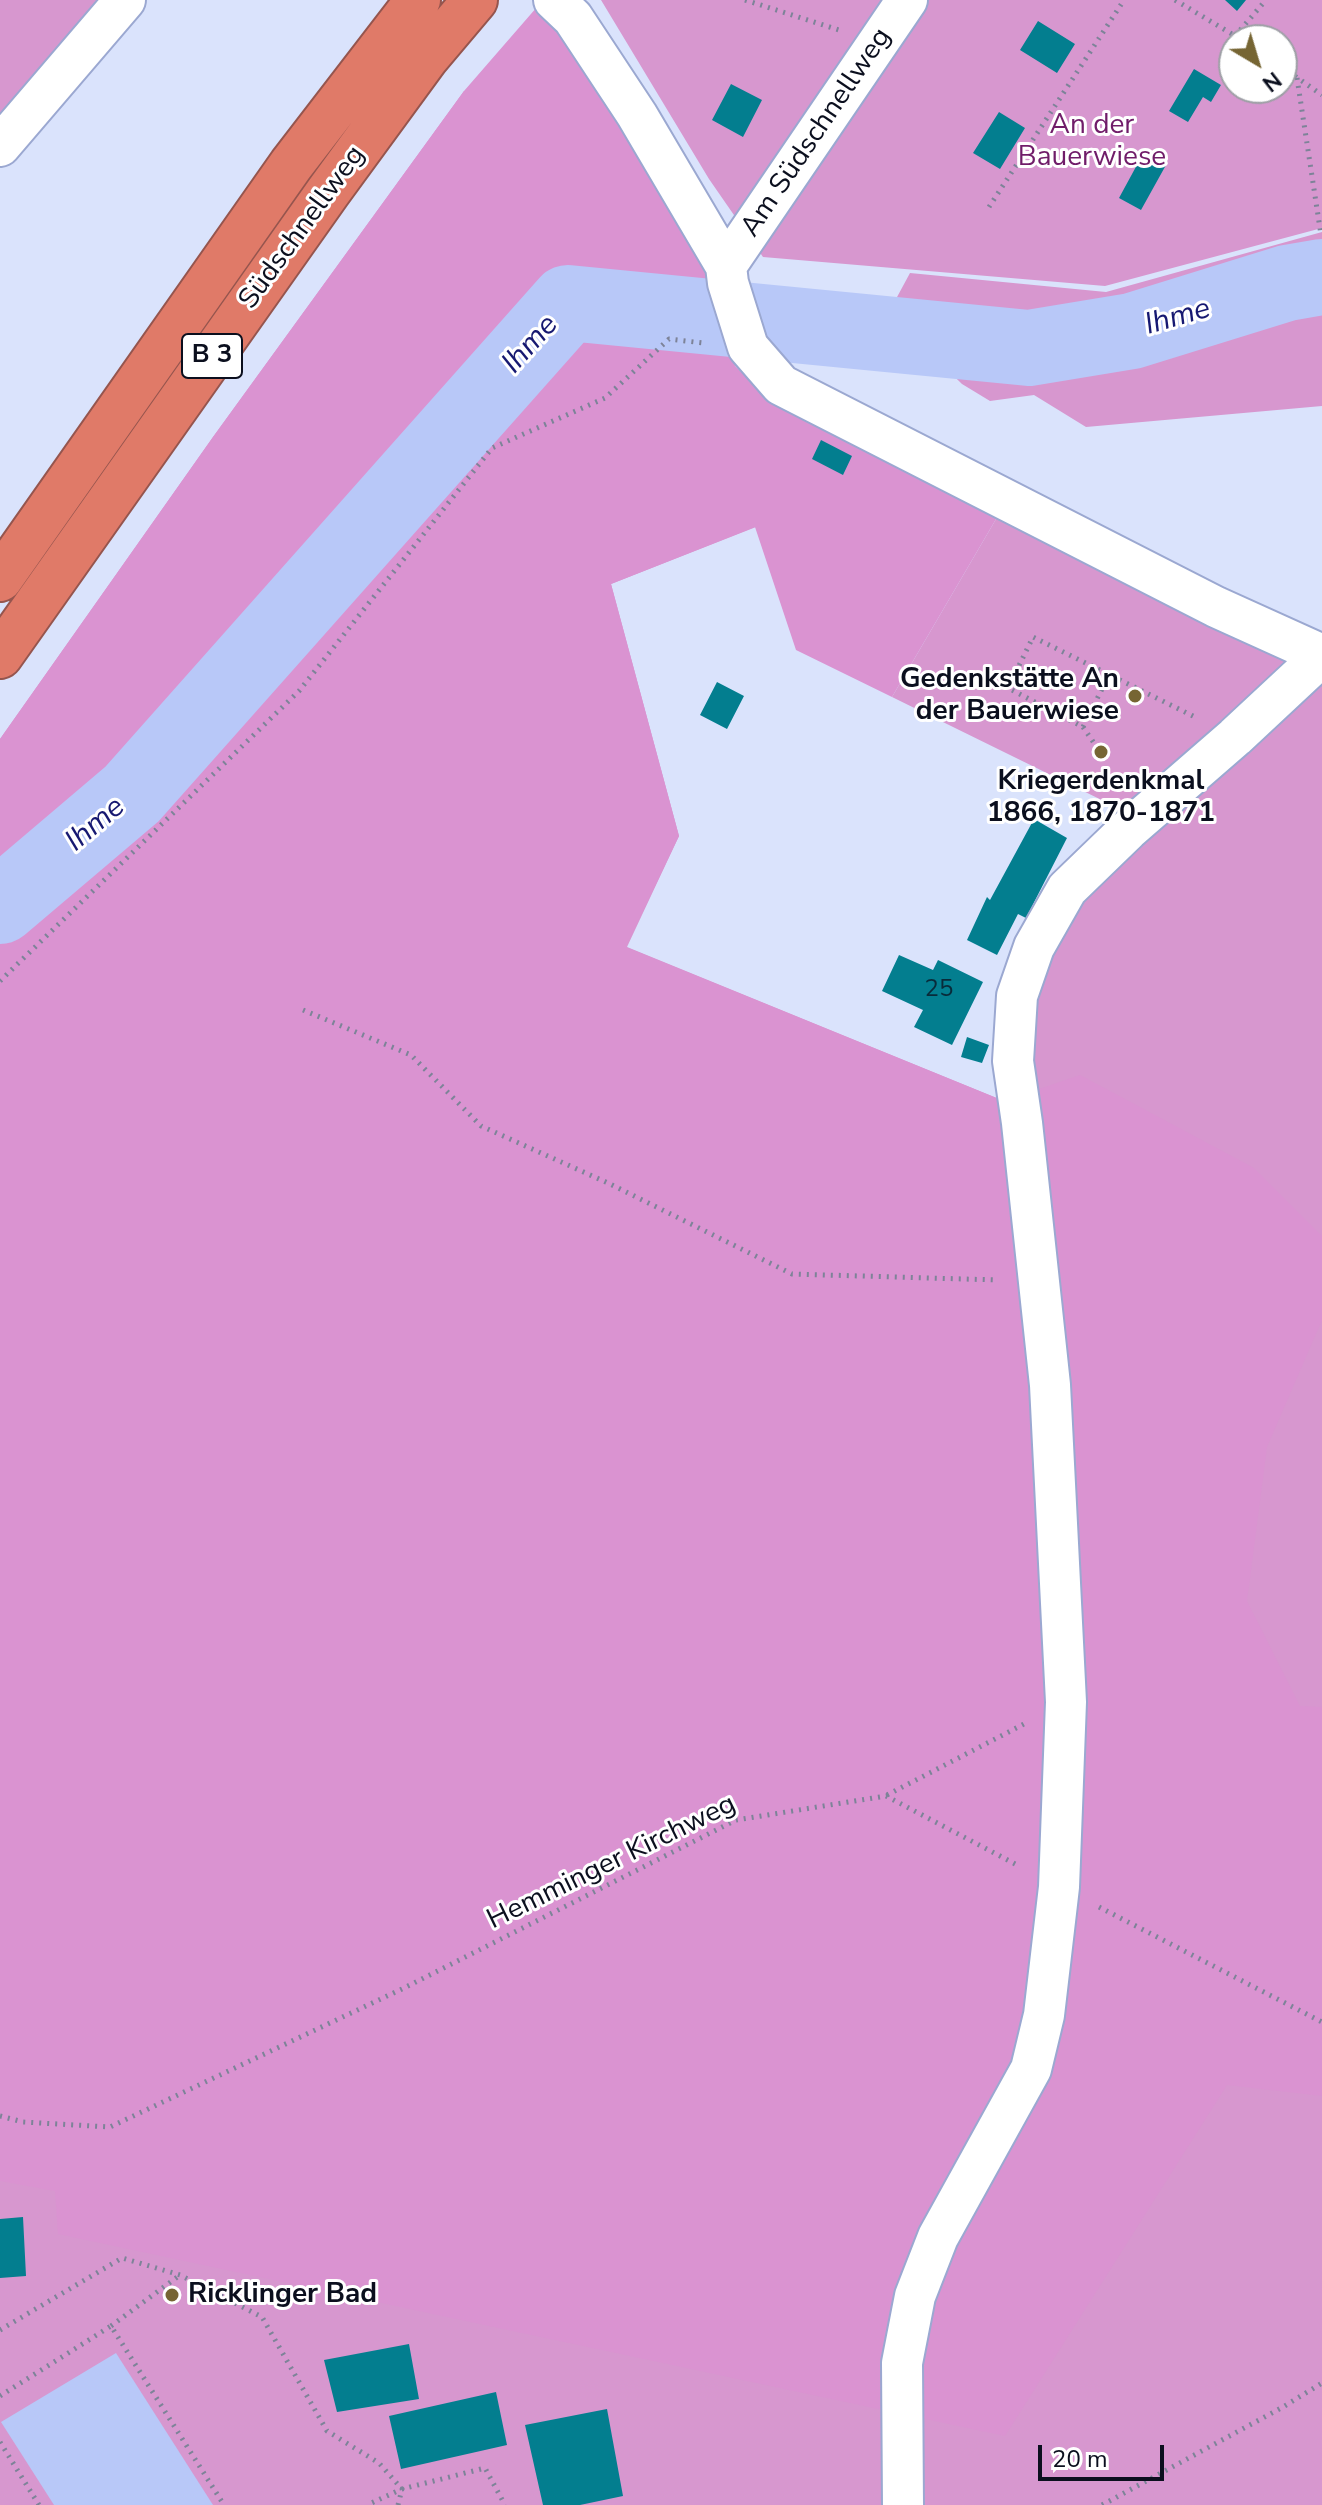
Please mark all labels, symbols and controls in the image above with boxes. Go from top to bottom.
street label: Am Südschnellweg [735,22,899,244]
north arrow [1218,24,1298,104]
text: N [1256,64,1287,98]
park label: An der Bauerwiese [1018,109,1166,175]
street label: Südschnellweg [233,140,373,316]
water label: Ihme [1141,292,1215,344]
water label: Ihme [495,308,567,382]
road number: B 3 [182,334,242,378]
place label: Gedenkstätte An der Bauerwiese [900,663,1119,729]
marker: Gedenkstätte An der Bauerwiese [1126,687,1144,705]
marker: Kriegerdenkmal 1866, 1870-1871 [1092,743,1110,761]
place label: Kriegerdenkmal 1866, 1870-1871 [987,765,1215,831]
water label: Ihme [59,790,133,860]
house number: 25 [925,976,953,1004]
street label: Hemminger Kirchweg [482,1788,742,1938]
place label: Ricklinger Bad [188,2278,377,2312]
marker: Ricklinger Bad [163,2286,181,2304]
scale bar [1042,2429,1168,2479]
text: 20 m [1052,2443,1108,2475]

